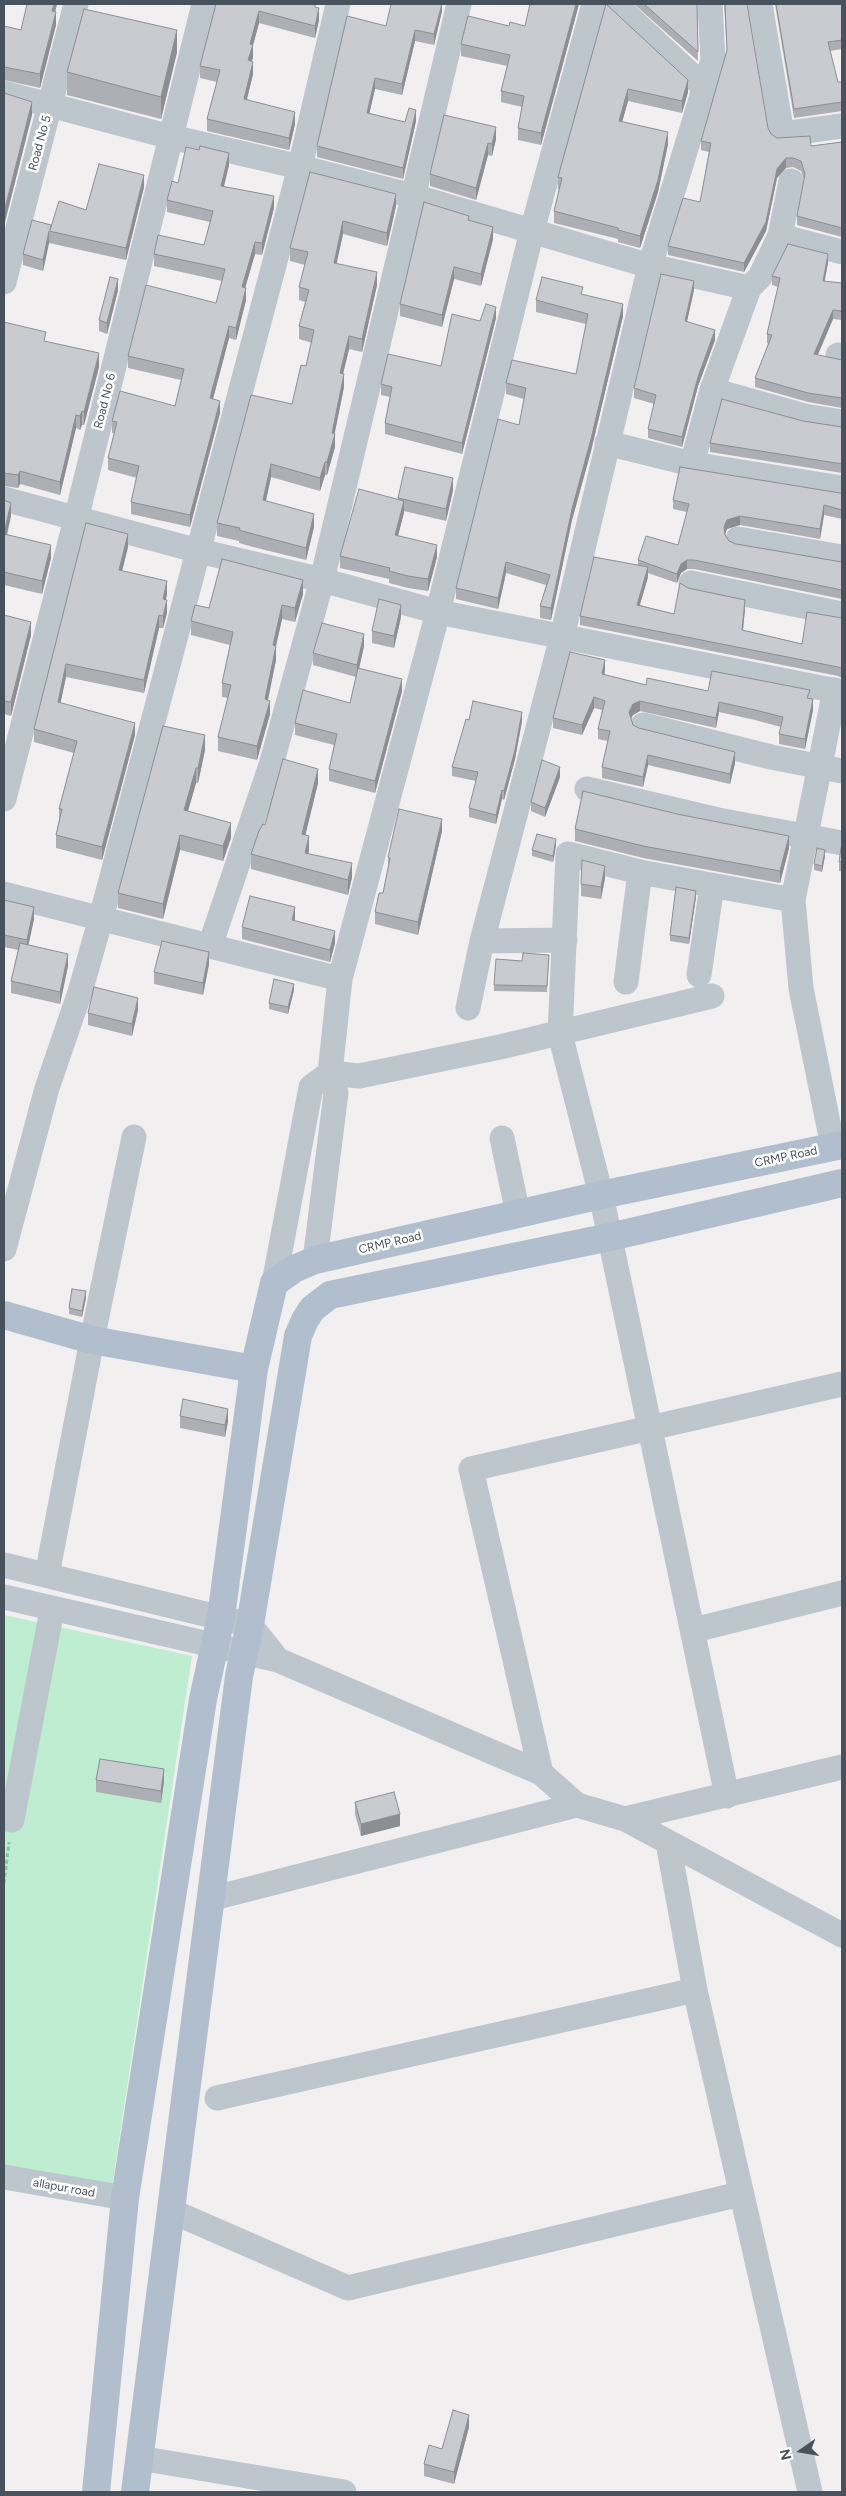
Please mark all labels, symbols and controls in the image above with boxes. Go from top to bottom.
street label: Road No 5 [26,114,54,172]
street label: Road No 6 [91,372,119,430]
street label: CRMP Road [753,1143,819,1171]
street label: CRMP Road [357,1229,423,1257]
street label: allapur road [32,2175,96,2201]
north arrow [776,2426,826,2476]
text: N [776,2447,795,2462]

